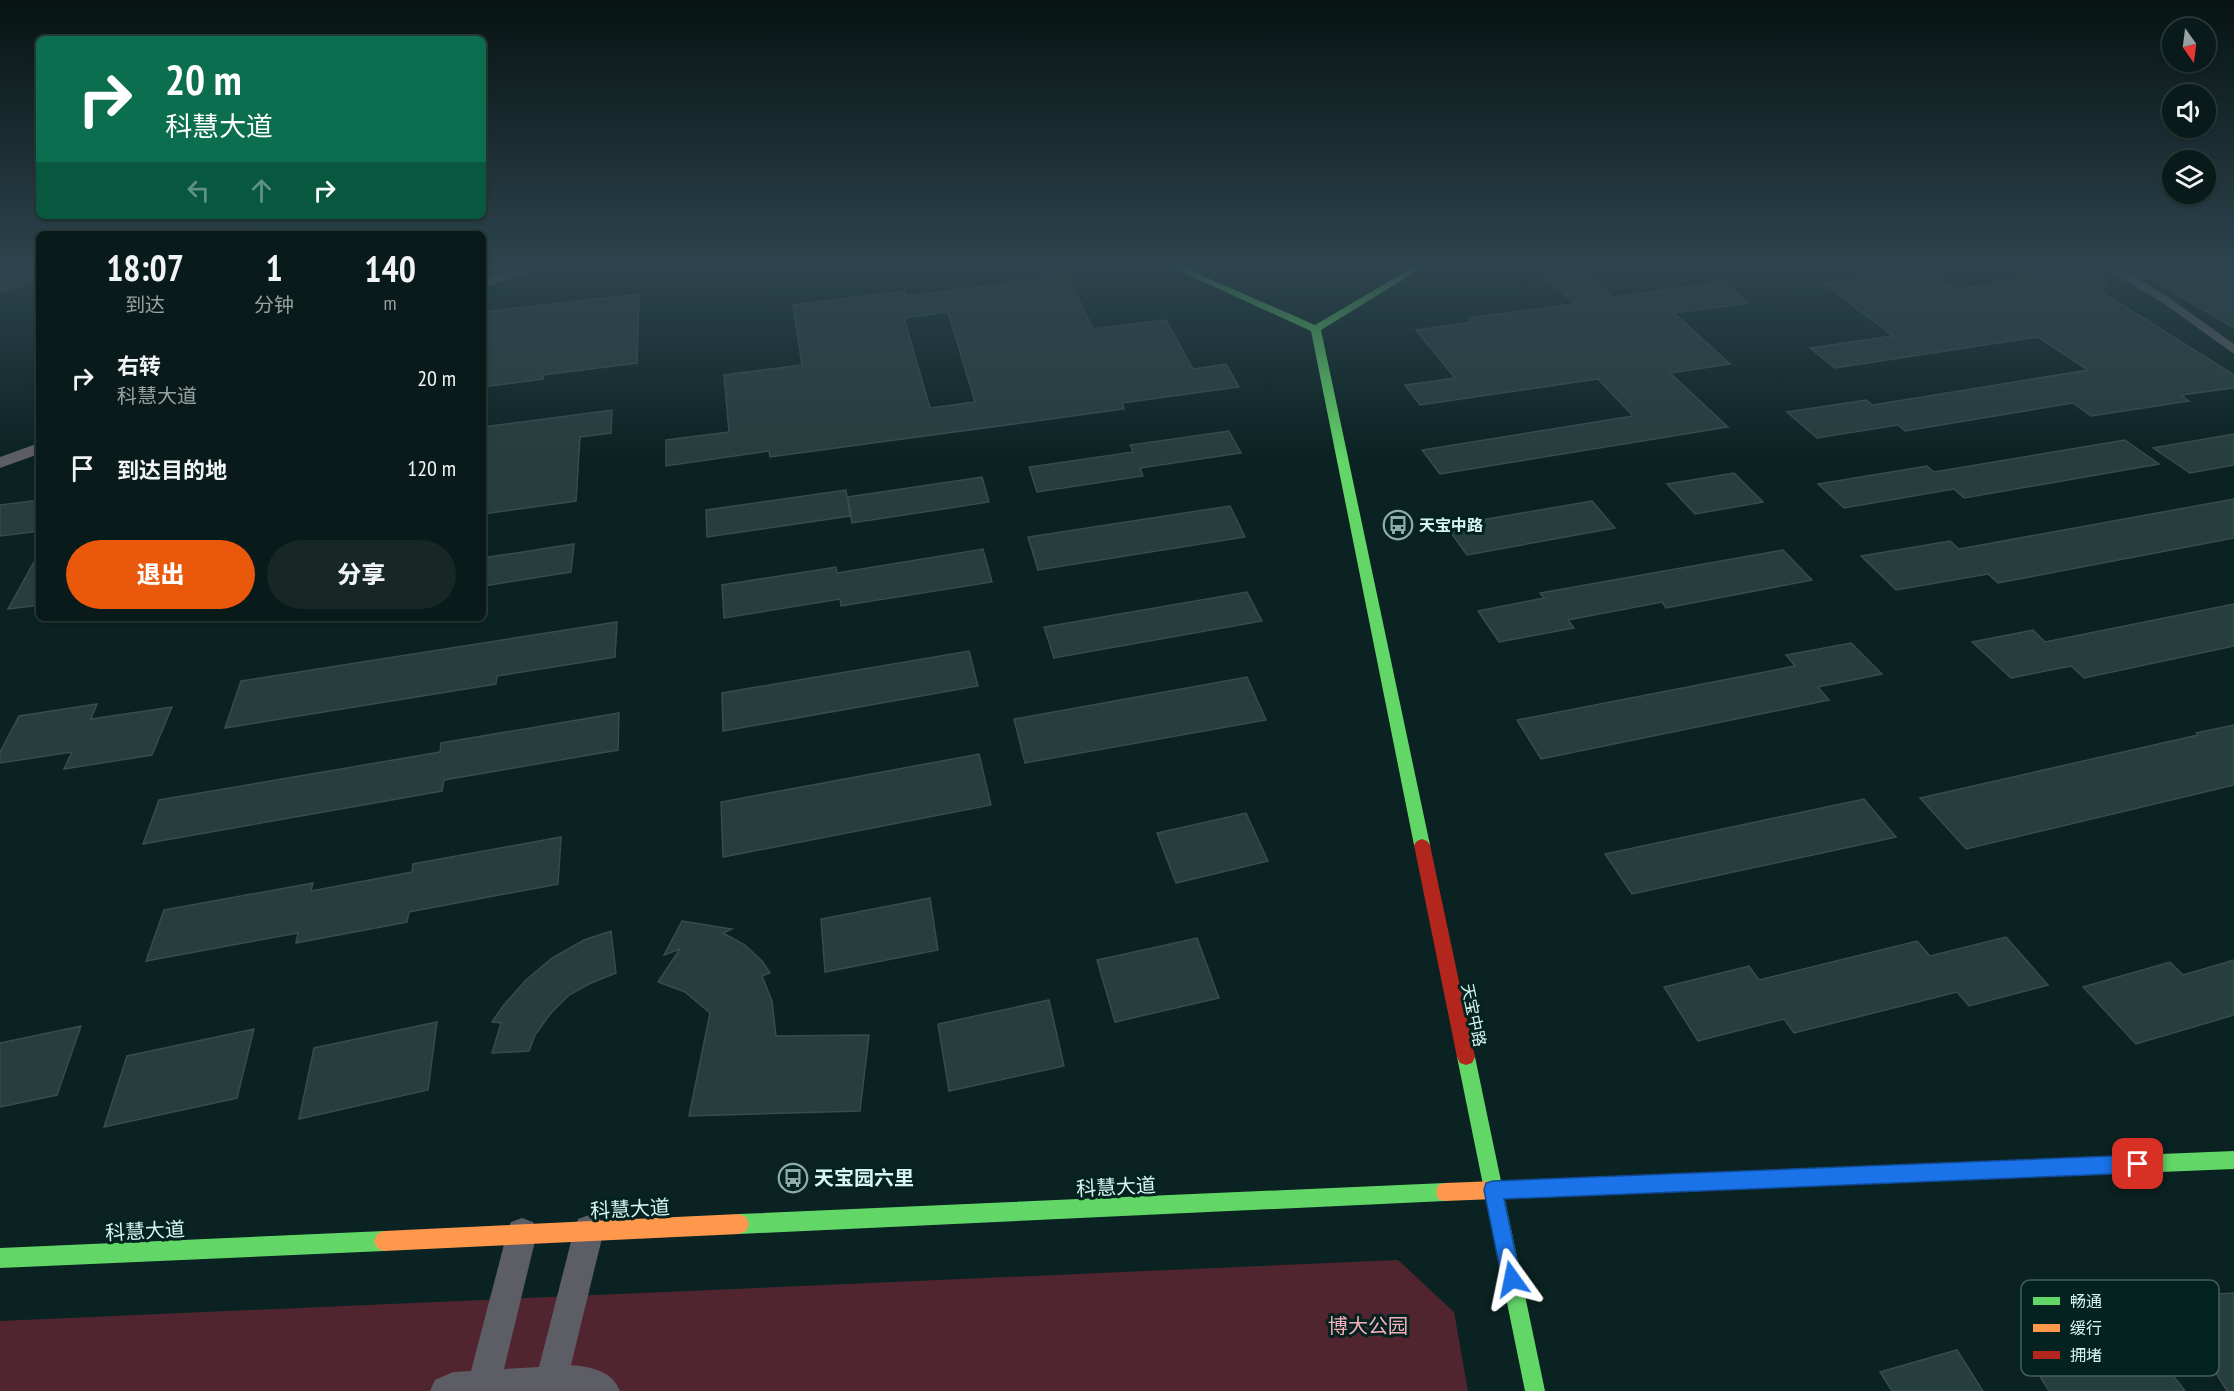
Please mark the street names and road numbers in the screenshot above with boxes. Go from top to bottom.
street label: 天宝中路 [1458,982,1490,1048]
street label: 科慧大道 [1075,1172,1157,1202]
street label: 科慧大道 [589,1194,671,1224]
street label: 科慧大道 [104,1216,186,1246]

